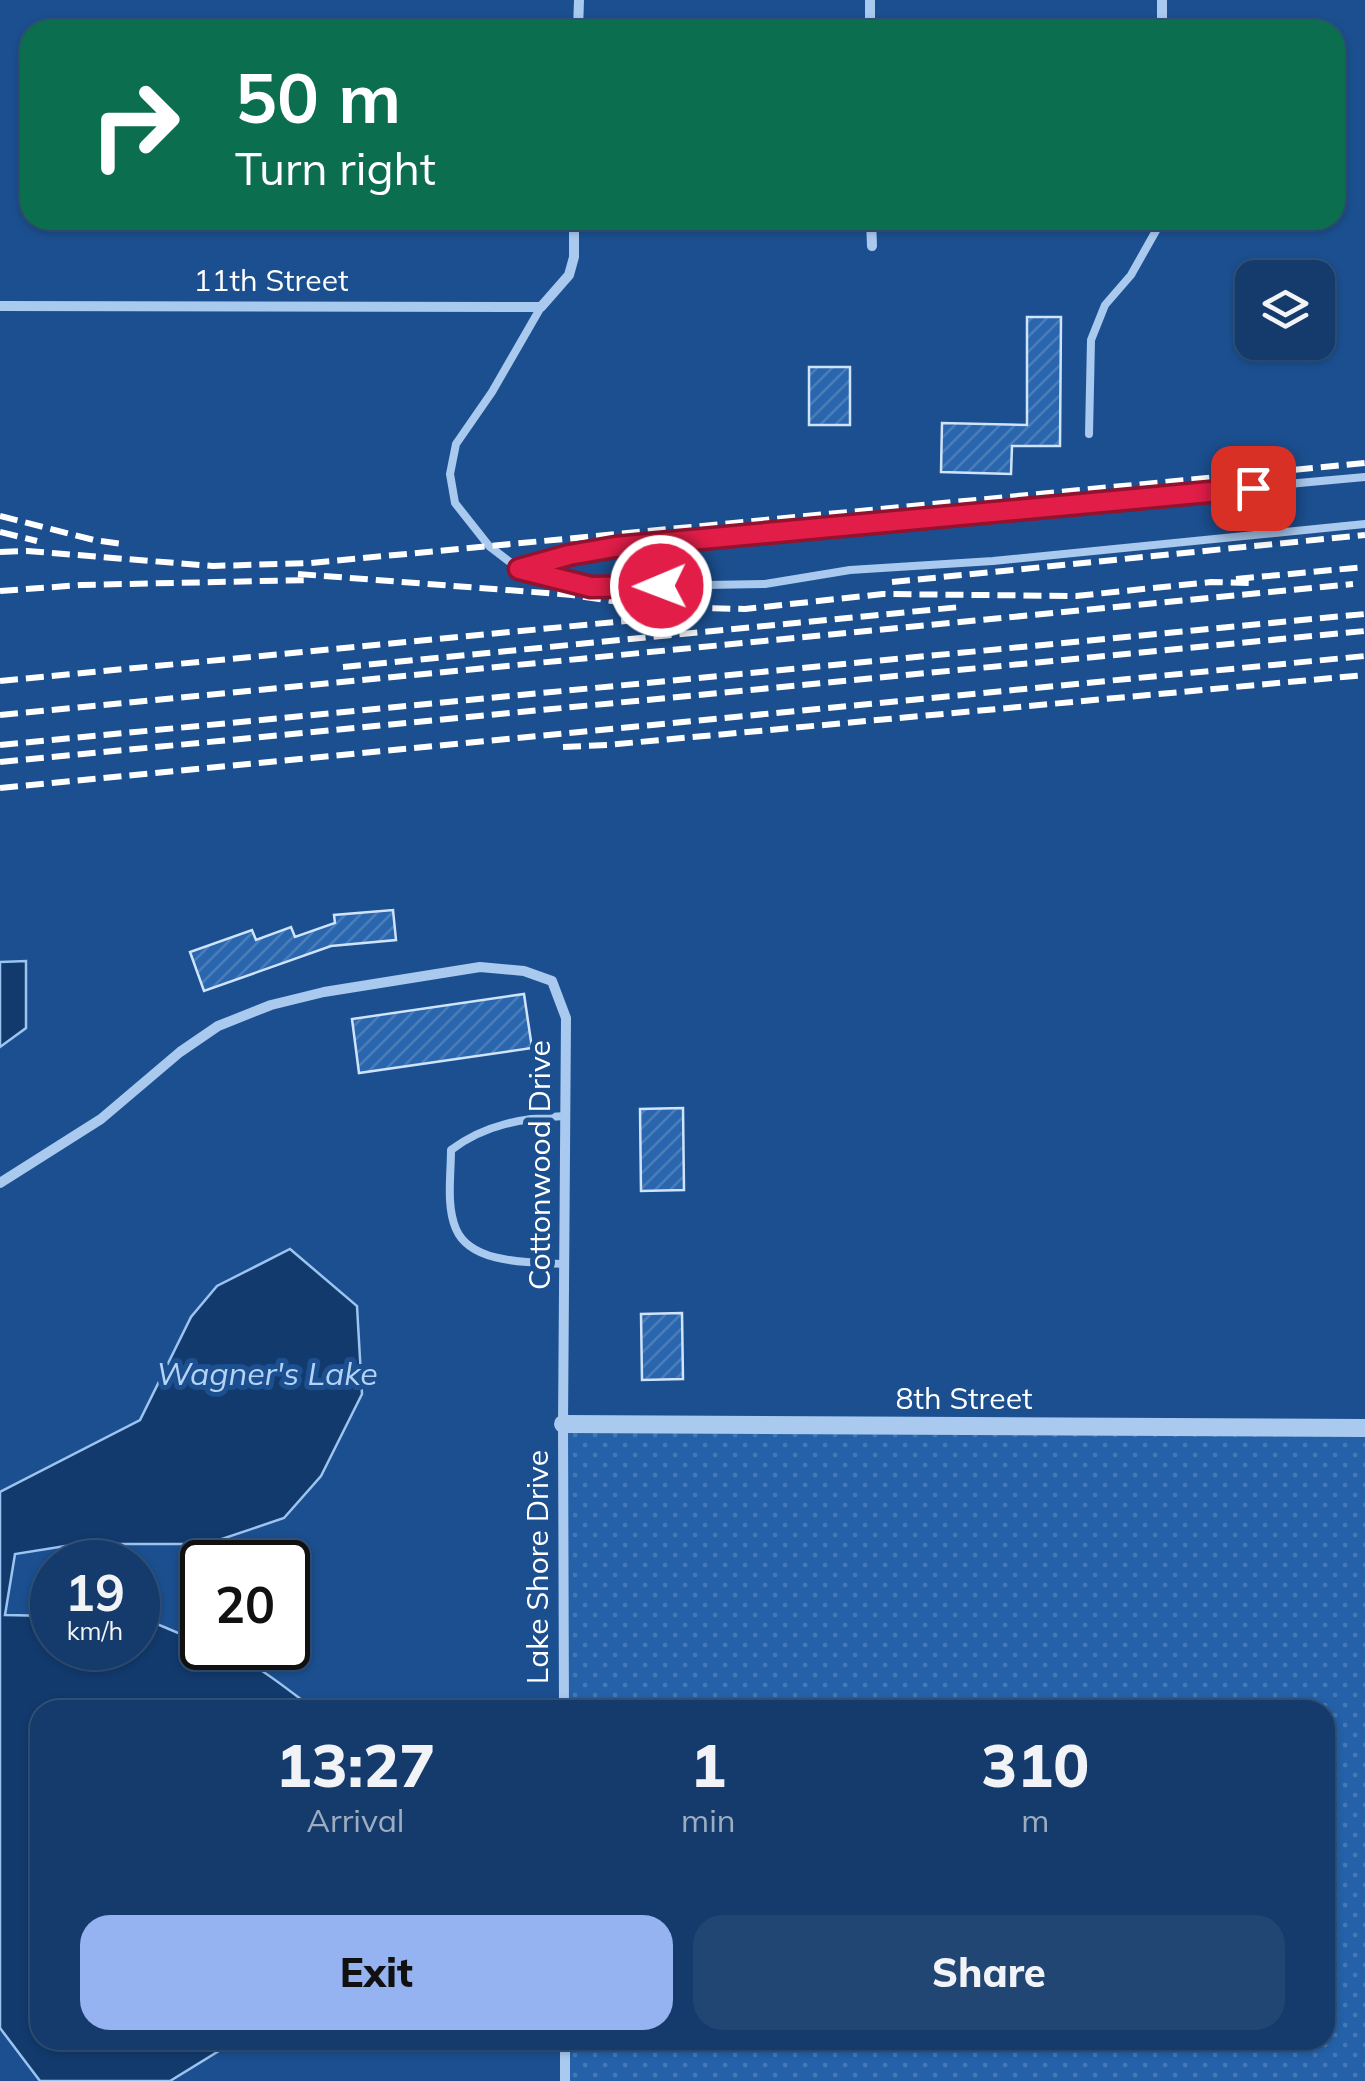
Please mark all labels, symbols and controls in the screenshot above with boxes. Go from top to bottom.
text: 50 m [235,53,401,141]
icon: right [70,60,200,190]
text: Turn right [235,140,436,196]
map controls [1235,260,1335,360]
button: layers [1235,260,1335,360]
street label: 11th Street [194,261,348,299]
pin [1211,446,1296,531]
icon: arrive [1226,461,1281,516]
position arrow [609,534,713,638]
street label: Cottonwood Drive [520,1040,558,1290]
water label: Wagner's Lake [156,1353,378,1393]
street label: 8th Street [896,1379,1032,1417]
street label: Lake Shore Drive [518,1450,556,1684]
speed limit sign: 20 [180,1540,310,1670]
text: 19 [65,1561,125,1624]
text: km/h [67,1615,123,1646]
text: 13:27 [276,1727,435,1802]
text: 1 [690,1727,726,1802]
text: 310 [981,1727,1089,1802]
text: Arrival [307,1800,404,1840]
text: min [681,1800,736,1840]
text: m [1021,1800,1049,1840]
button: Exit [80,1915,673,2030]
button: Share [693,1915,1285,2030]

